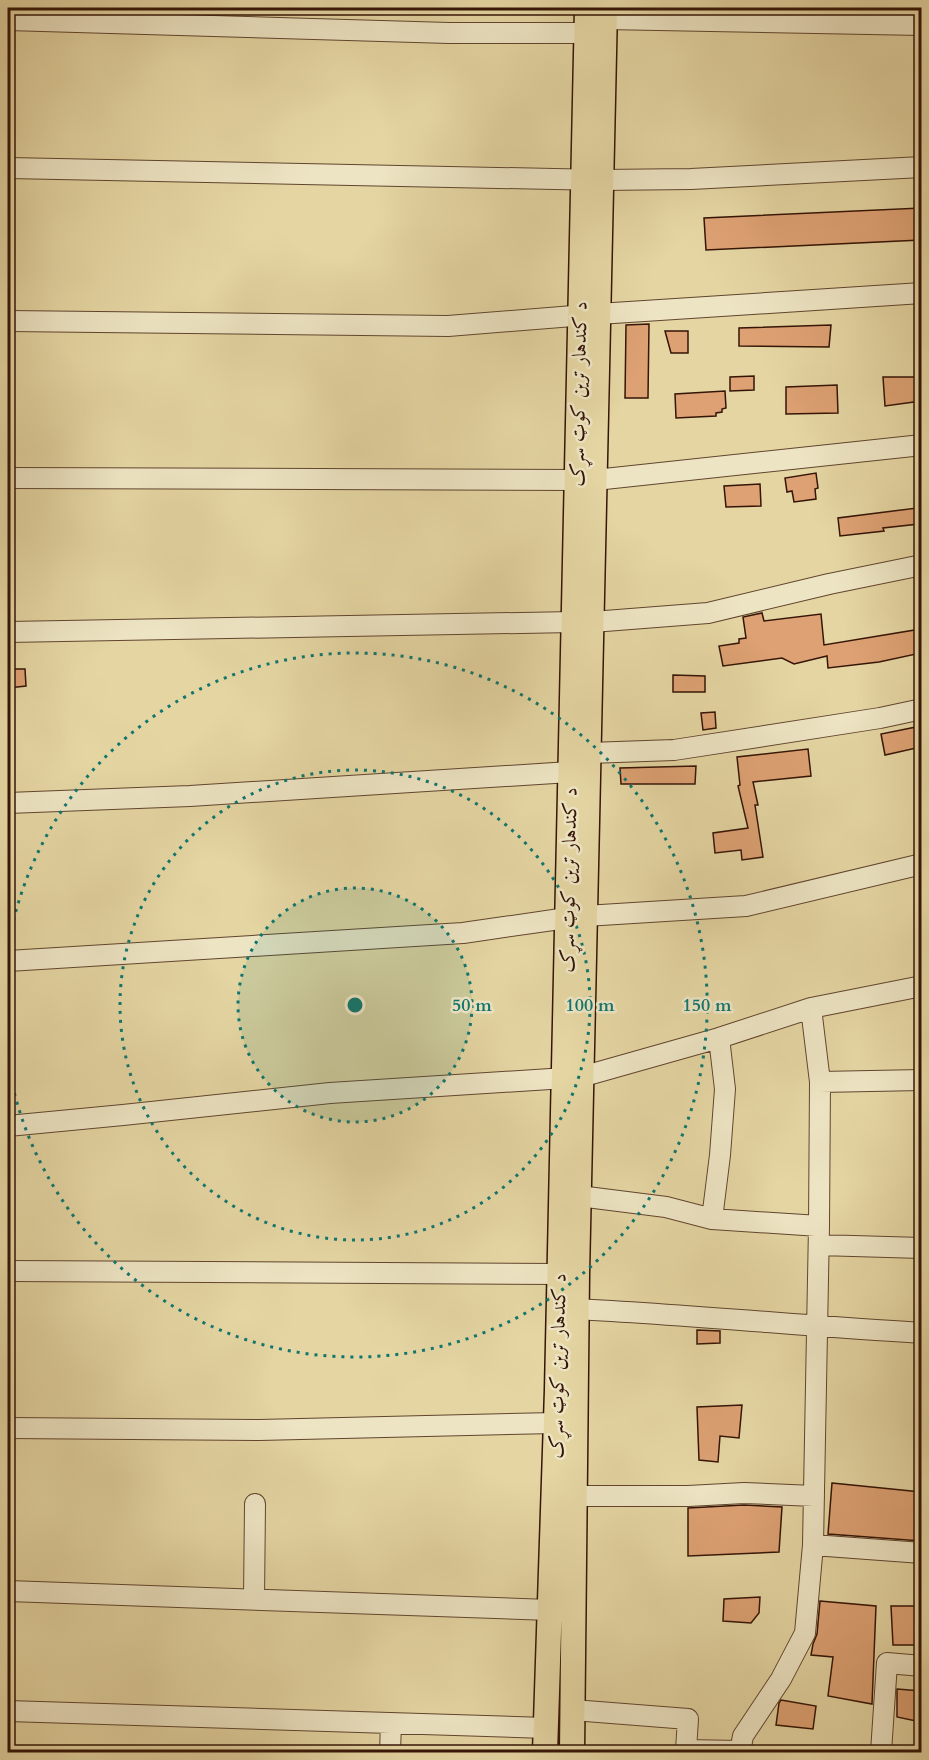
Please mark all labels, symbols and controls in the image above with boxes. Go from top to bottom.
street label: د کندهار ترين کوټ سړک [563,301,596,487]
street label: د کندهار ترين کوټ سړک [553,787,586,973]
text: 50 m [452,993,492,1018]
text: 100 m [565,993,615,1018]
text: 150 m [682,993,732,1018]
centre of rings [345,995,365,1015]
street label: د کندهار ترين کوټ سړک [542,1273,575,1459]

